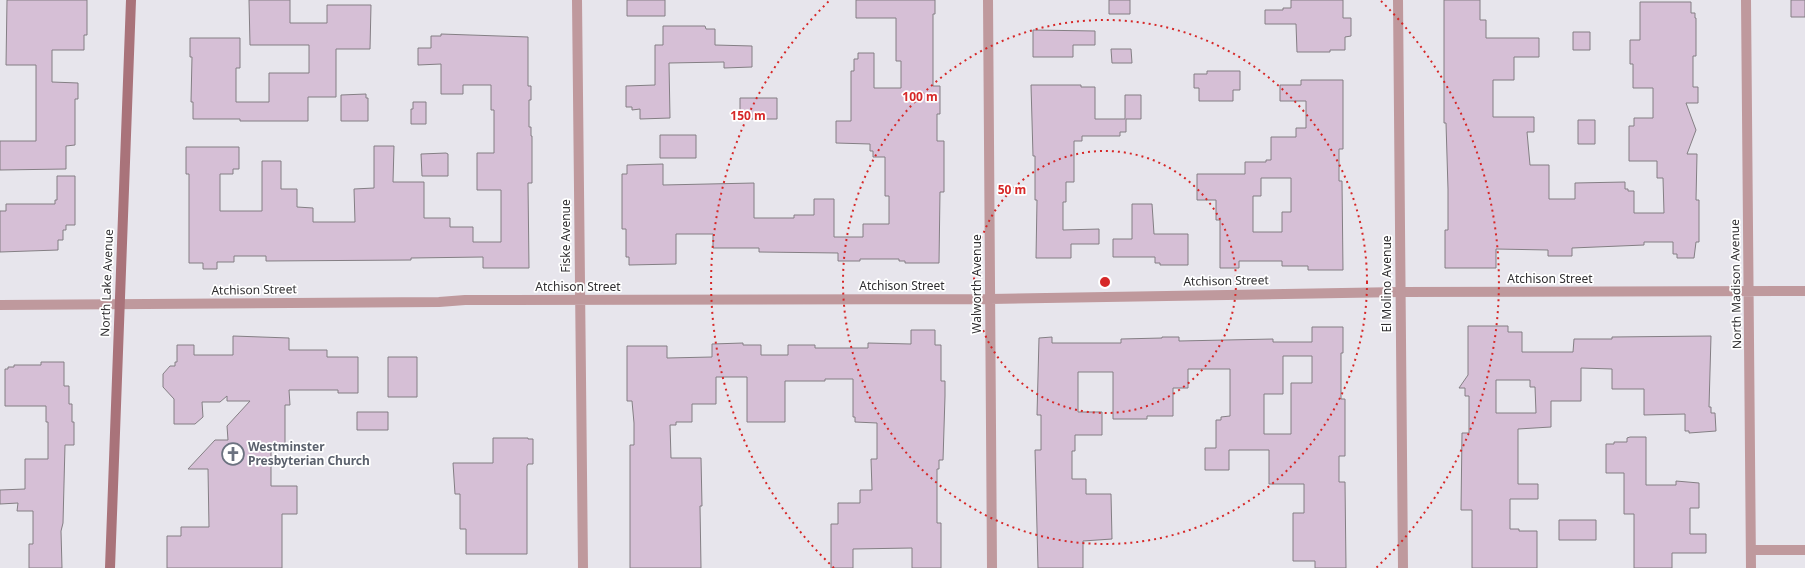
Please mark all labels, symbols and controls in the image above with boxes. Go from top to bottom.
text: 100 m [902,88,938,105]
text: 150 m [730,107,766,124]
text: 50 m [998,181,1026,198]
street label: Fiske Avenue [557,199,574,273]
street label: North Madison Avenue [1726,219,1745,349]
street label: North Lake Avenue [96,229,117,337]
street label: Walworth Avenue [968,234,985,334]
street label: El Molino Avenue [1378,235,1395,333]
street label: Atchison Street [1507,270,1593,287]
street label: Atchison Street [1183,271,1269,290]
centre of rings [1098,275,1112,289]
street label: Atchison Street [859,277,945,294]
street label: Atchison Street [535,278,621,295]
street label: Atchison Street [211,280,297,299]
place label: Westminster Presbyterian Church [248,438,370,469]
church icon: Westminster Presbyterian Church [220,441,246,467]

